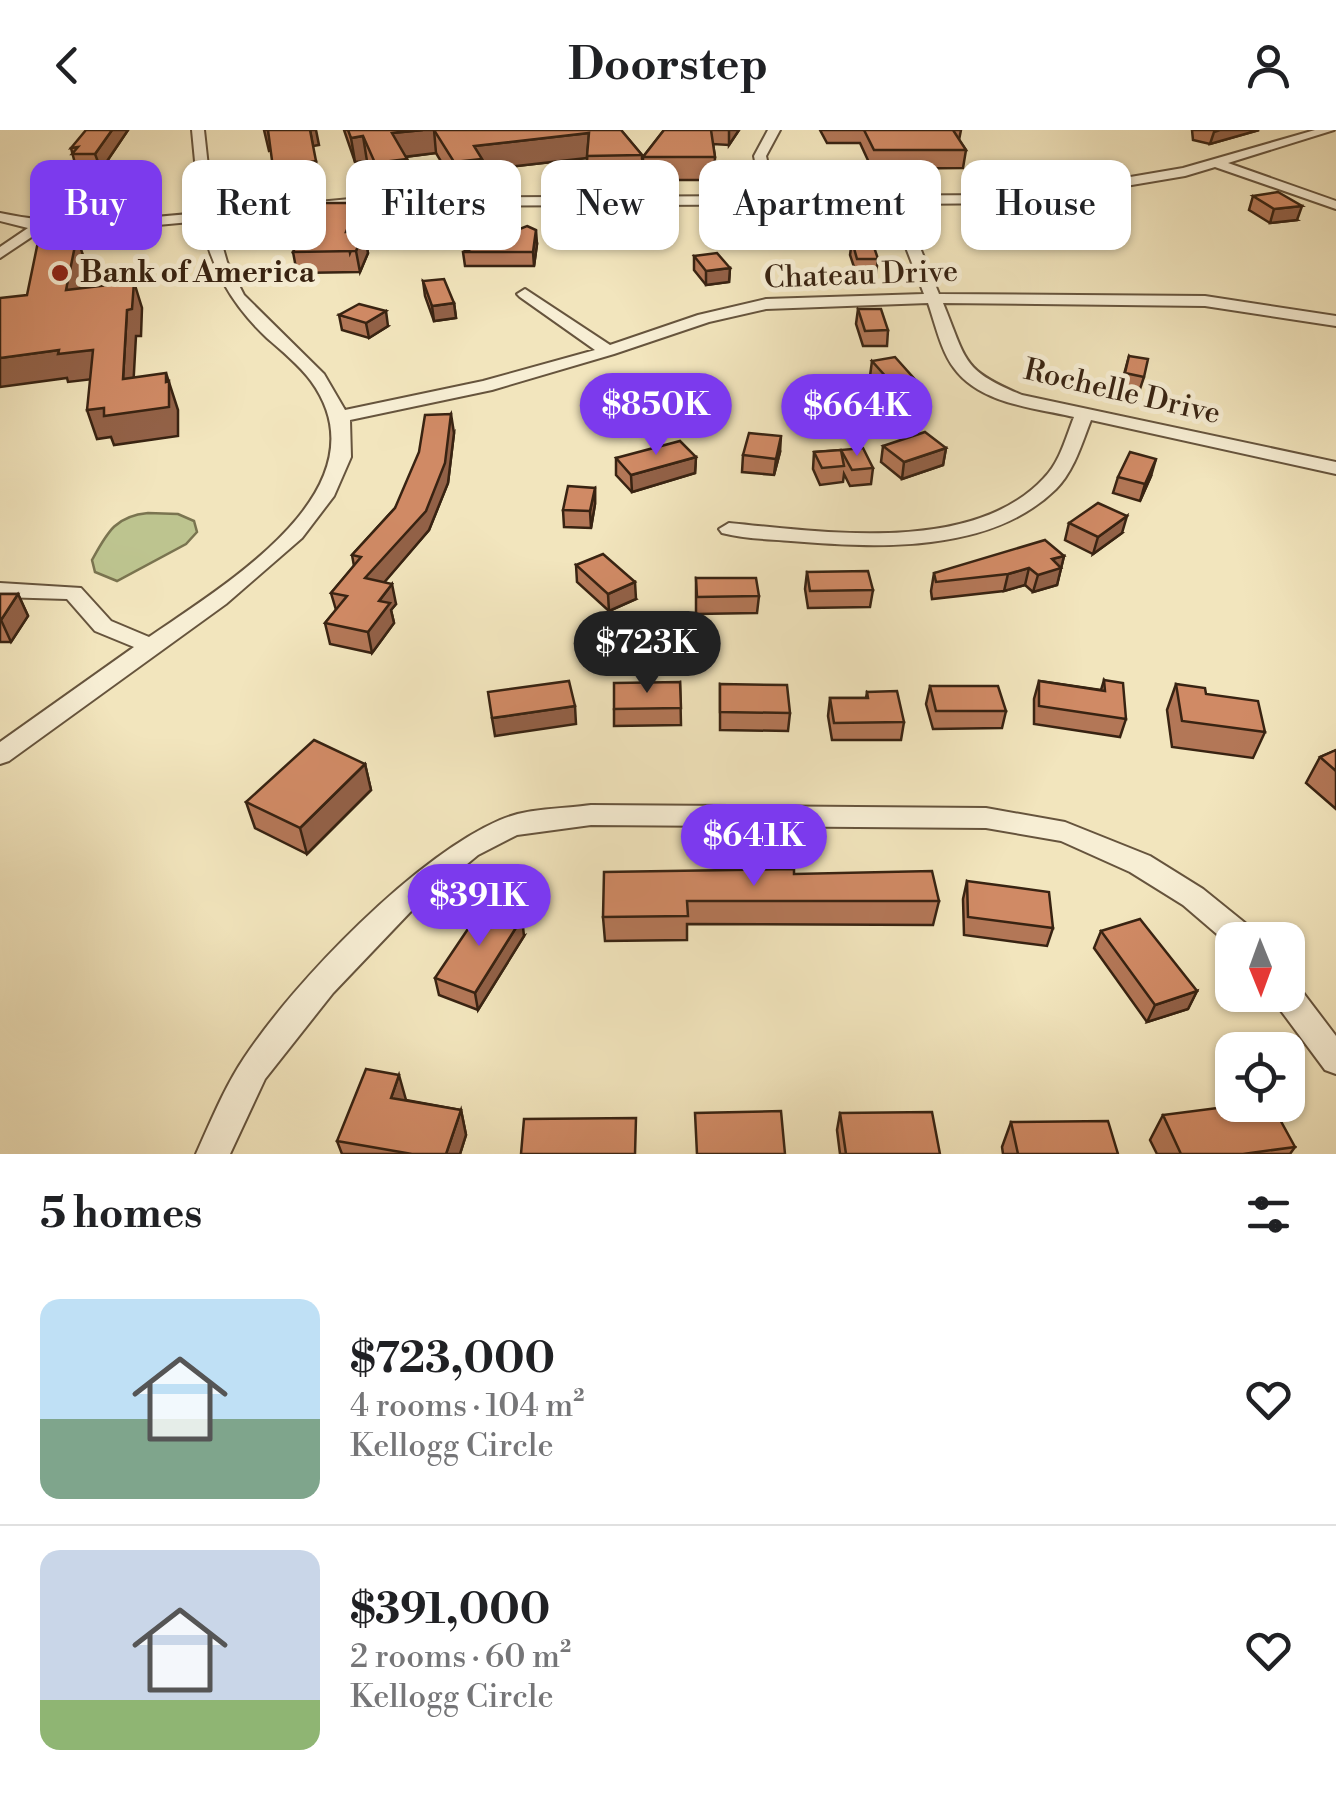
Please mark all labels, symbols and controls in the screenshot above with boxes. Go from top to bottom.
text: Doorstep [568,37,768,94]
icon: back [40,38,95,93]
icon: person [1241,38,1296,93]
chip: Buy [30,160,162,250]
chip: Rent [182,160,326,250]
chip: Filters [346,160,521,250]
chip: New [541,160,679,250]
chip: Apartment [699,160,941,250]
chip: House [961,160,1131,250]
street label: Chateau Drive [763,253,959,297]
place label: Bank of America [80,254,316,292]
marker: Bank of America [49,262,71,284]
street label: Rochelle Drive [1020,351,1224,433]
pin: $850K [586,373,726,458]
pin: $664K [787,374,927,459]
text: $850K [602,385,710,425]
text: $664K [803,386,911,426]
pin: $723K [577,611,717,696]
text: $723K [596,623,698,663]
pin: $641K [684,804,824,889]
text: $641K [703,816,805,856]
pin: $391K [409,864,549,949]
text: $391K [430,876,528,916]
north arrow [1215,922,1305,1012]
map controls [1215,922,1305,1122]
button: locate [1215,1032,1305,1122]
icon: filters [1241,1187,1296,1242]
text: 5 homes [40,1188,202,1241]
text: $723,000 [350,1333,555,1386]
icon: home [120,1339,240,1459]
icon: heart [1241,1372,1296,1427]
text: 4 rooms · 104 m² [350,1386,584,1426]
text: Kellogg Circle [350,1426,554,1466]
text: $391,000 [350,1584,550,1637]
icon: home [120,1590,240,1710]
icon: heart [1241,1623,1296,1678]
text: 2 rooms · 60 m² [350,1637,571,1677]
text: Kellogg Circle [350,1677,554,1717]

